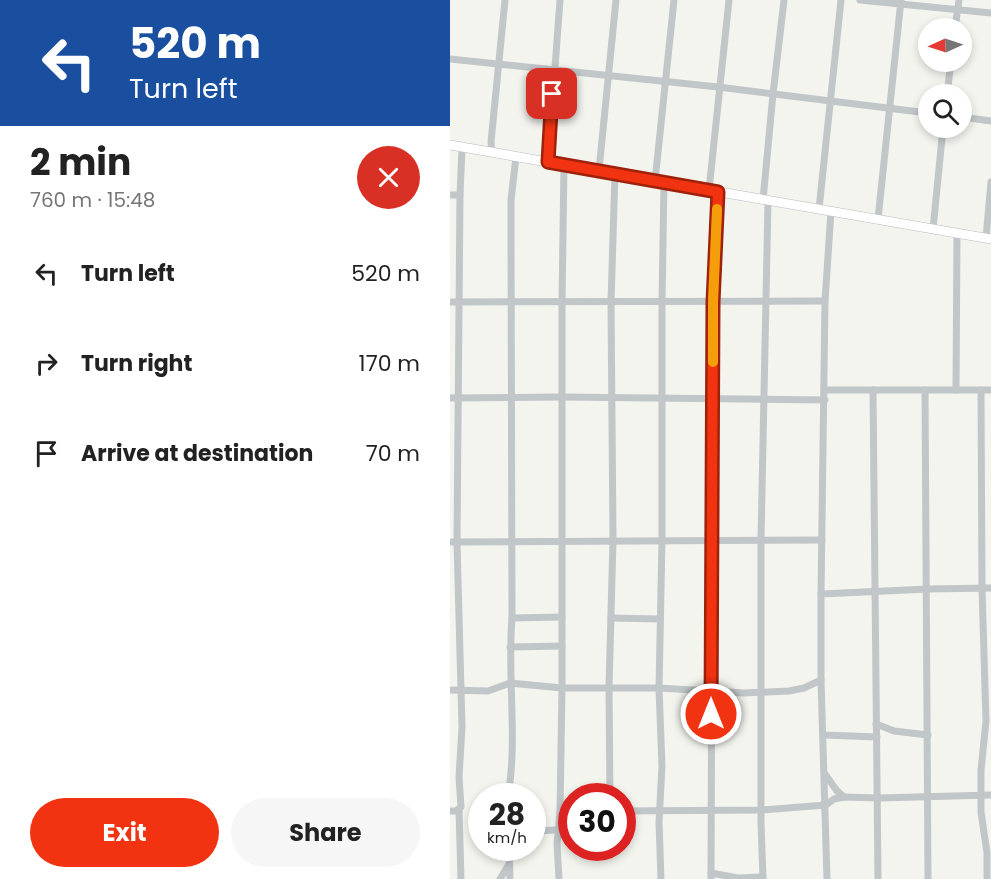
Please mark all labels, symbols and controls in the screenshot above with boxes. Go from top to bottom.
text: 520 m [129,14,261,73]
north arrow [918,18,972,72]
map controls [918,18,972,138]
icon: left [30,24,108,102]
pin [526,68,577,119]
text: Turn left [129,70,238,107]
icon: arrive [535,77,568,110]
button: search [918,84,972,138]
text: 2 min [30,137,131,188]
button: close [357,146,420,209]
text: 760 m · 15:48 [30,186,155,214]
icon: left [30,257,63,290]
text: Turn left [81,258,175,289]
text: 520 m [351,258,420,289]
icon: right [30,347,63,380]
text: Turn right [81,348,192,379]
text: 170 m [359,348,420,379]
icon: arrive [30,437,63,470]
text: Arrive at destination [81,438,313,469]
text: 70 m [366,438,420,469]
position arrow [679,682,743,746]
speed limit sign: 30 [558,783,636,861]
text: 28 [489,793,525,836]
button: Exit [30,798,219,867]
button: Share [231,798,420,867]
text: km/h [487,827,527,848]

